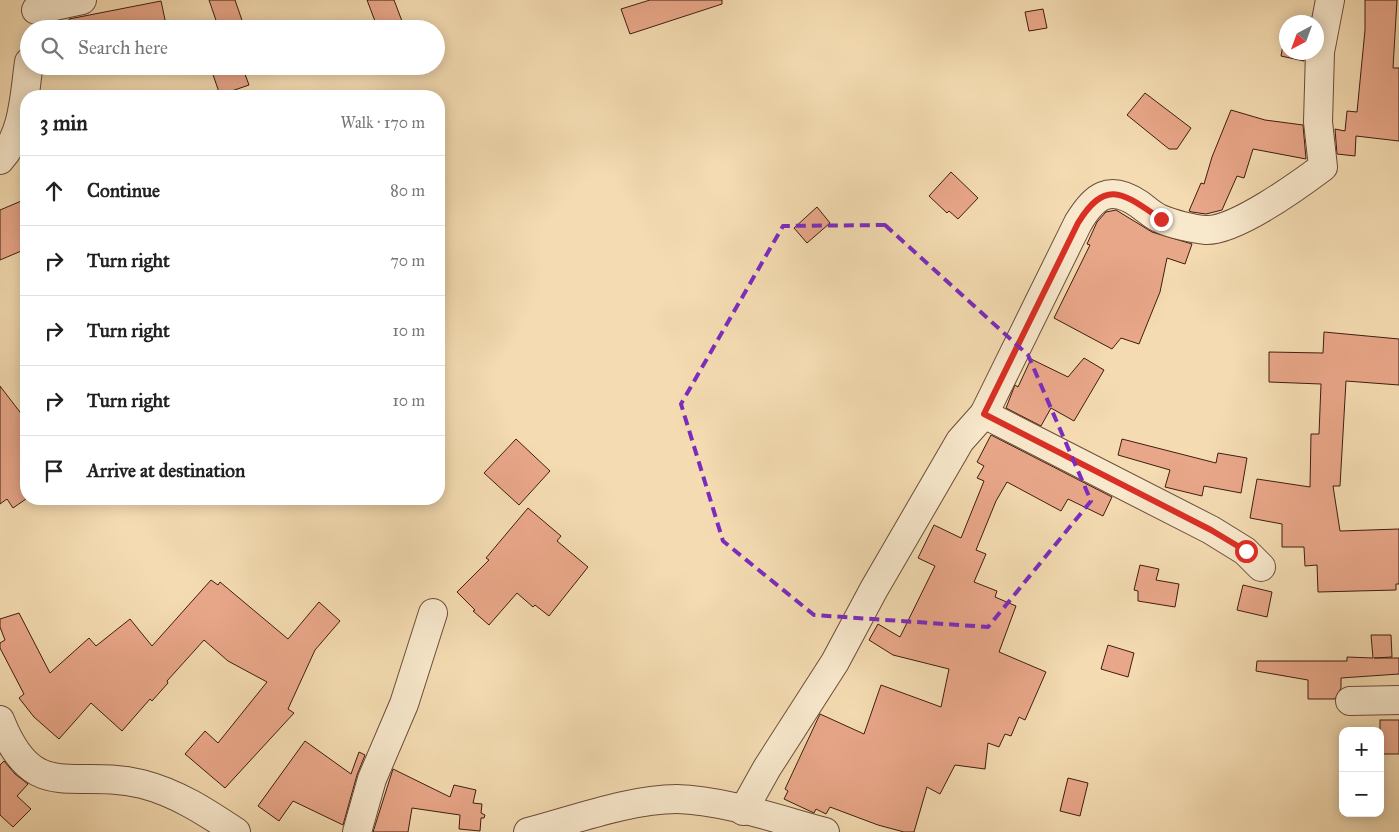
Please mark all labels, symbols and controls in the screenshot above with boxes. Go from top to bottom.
north arrow [1279,15,1324,60]
search box [20,20,445,75]
icon: search [38,34,66,62]
text: Search here [78,36,168,59]
text: 3 min [40,110,88,136]
text: Walk · 170 m [341,113,425,132]
icon: ahead [40,177,68,205]
text: Continue [87,179,160,202]
text: 80 m [390,181,425,200]
route end [1150,208,1173,231]
icon: right [40,247,68,275]
text: Turn right [87,249,170,272]
text: 70 m [390,251,425,270]
icon: right [40,317,68,345]
text: Turn right [87,319,170,342]
text: 10 m [393,321,425,340]
icon: right [40,387,68,415]
text: Turn right [87,389,170,412]
text: 10 m [393,391,425,410]
icon: arrive [40,457,68,485]
text: Arrive at destination [87,459,245,482]
route start [1235,540,1258,563]
map controls [1339,727,1384,817]
button: + [1339,727,1384,772]
button: − [1339,772,1384,817]

